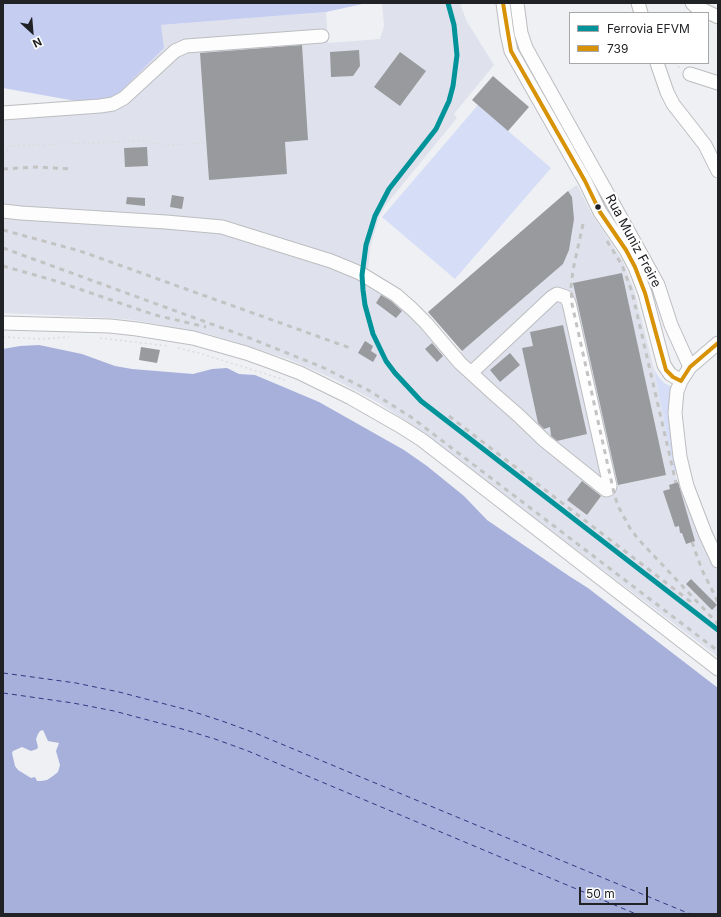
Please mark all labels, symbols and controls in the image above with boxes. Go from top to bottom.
north arrow [12,12,52,52]
legend [569,12,709,64]
text: Ferrovia EFVM [607,21,690,36]
text: N [30,35,44,51]
text: 739 [607,41,628,56]
street label: Rua Muniz Freire [602,192,664,290]
unlabelled marker [593,202,603,212]
scale bar [581,879,650,905]
text: 50 m [586,886,615,901]

